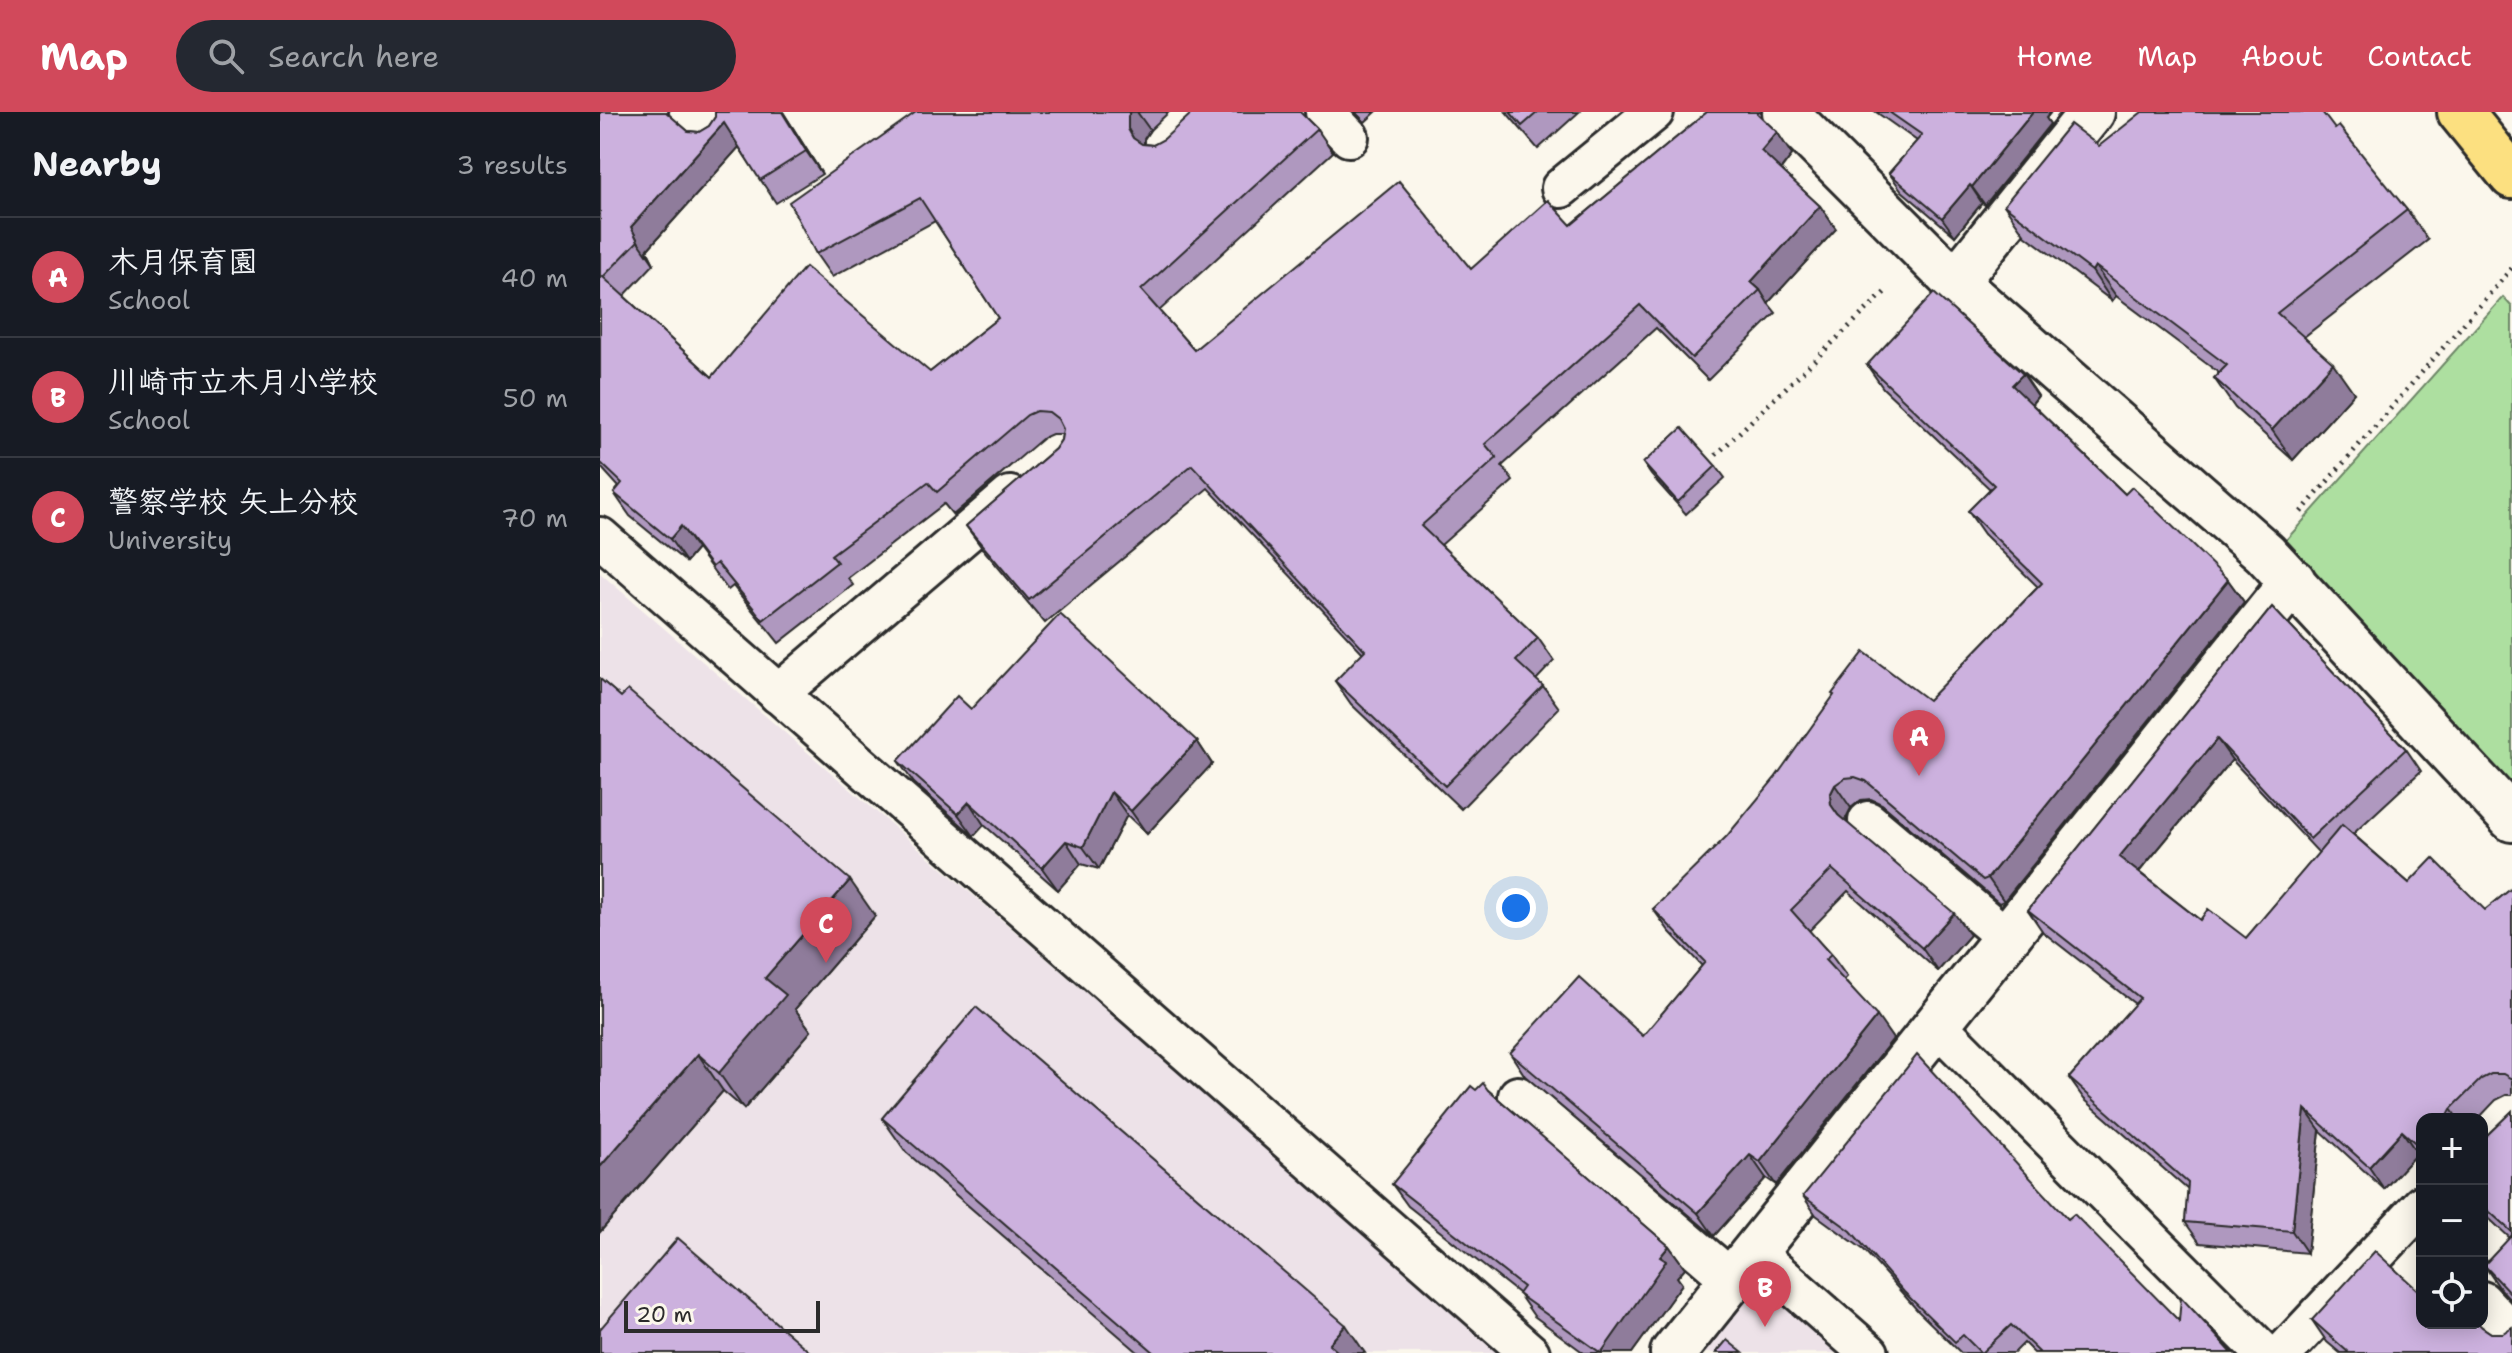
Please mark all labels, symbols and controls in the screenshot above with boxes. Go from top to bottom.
search box [176,20,736,92]
text: Map [40,31,128,82]
icon: search [204,34,248,78]
text: Search here [268,36,439,77]
text: Home [2016,37,2093,75]
text: Map [2137,37,2197,75]
text: About [2241,37,2323,75]
text: Contact [2367,37,2472,75]
text: Nearby [32,141,162,187]
text: 3 results [456,147,568,182]
text: 木月保育園 [108,241,258,282]
text: A [48,260,68,295]
text: 40 m [501,260,568,295]
text: School [108,282,190,317]
text: 川崎市立木月小学校 [108,361,378,402]
text: B [50,380,66,415]
text: 50 m [503,380,568,415]
text: School [108,402,190,437]
text: 警察学校 矢上分校 [108,481,358,522]
text: C [50,500,66,535]
text: 70 m [501,500,568,535]
text: University [108,522,232,557]
pin: A [1893,710,1945,776]
your location [1496,888,1536,928]
pin: C [800,897,852,963]
map controls [2416,1113,2488,1329]
button: + [2416,1113,2488,1185]
button: − [2416,1185,2488,1257]
button: locate [2416,1257,2488,1329]
pin: B [1739,1261,1791,1327]
scale bar [624,1297,820,1333]
text: 20 m [636,1300,693,1329]

